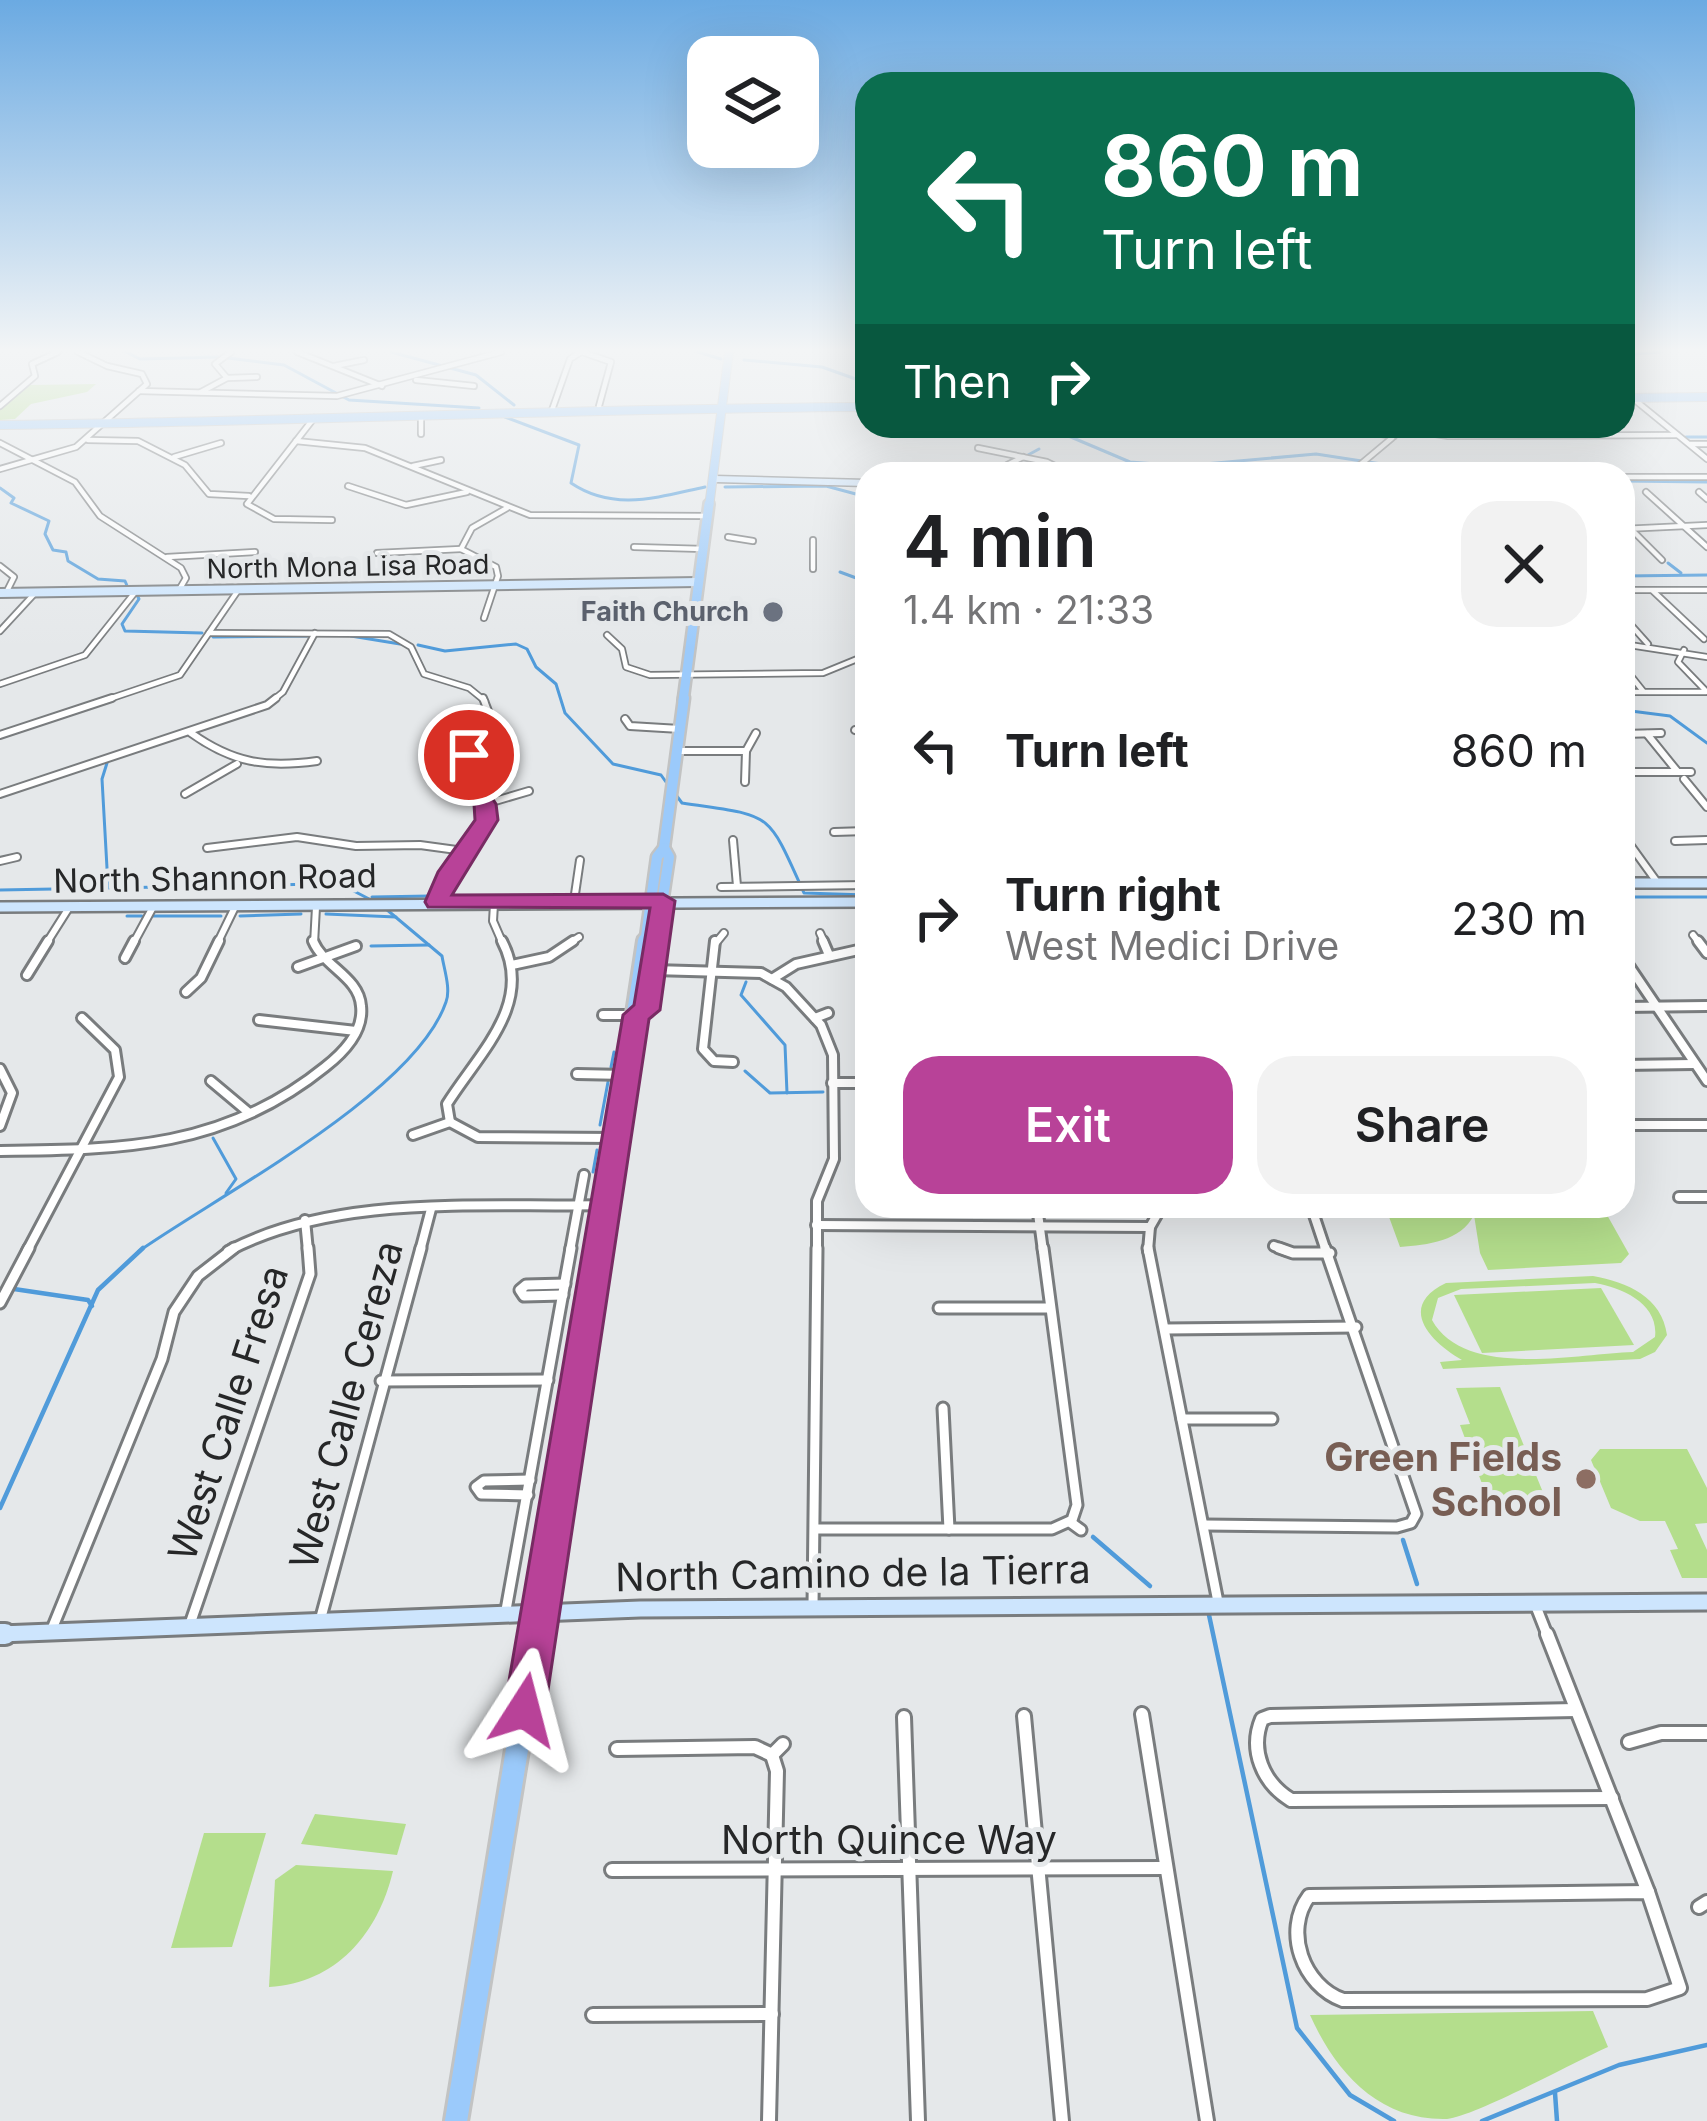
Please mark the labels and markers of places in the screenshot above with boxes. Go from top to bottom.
place label: Faith Church [581,595,749,628]
marker: Faith Church [760,599,786,625]
pin [418,704,520,806]
place label: Green Fields School [1324,1433,1562,1525]
marker: Green Fields School [1573,1466,1599,1492]

